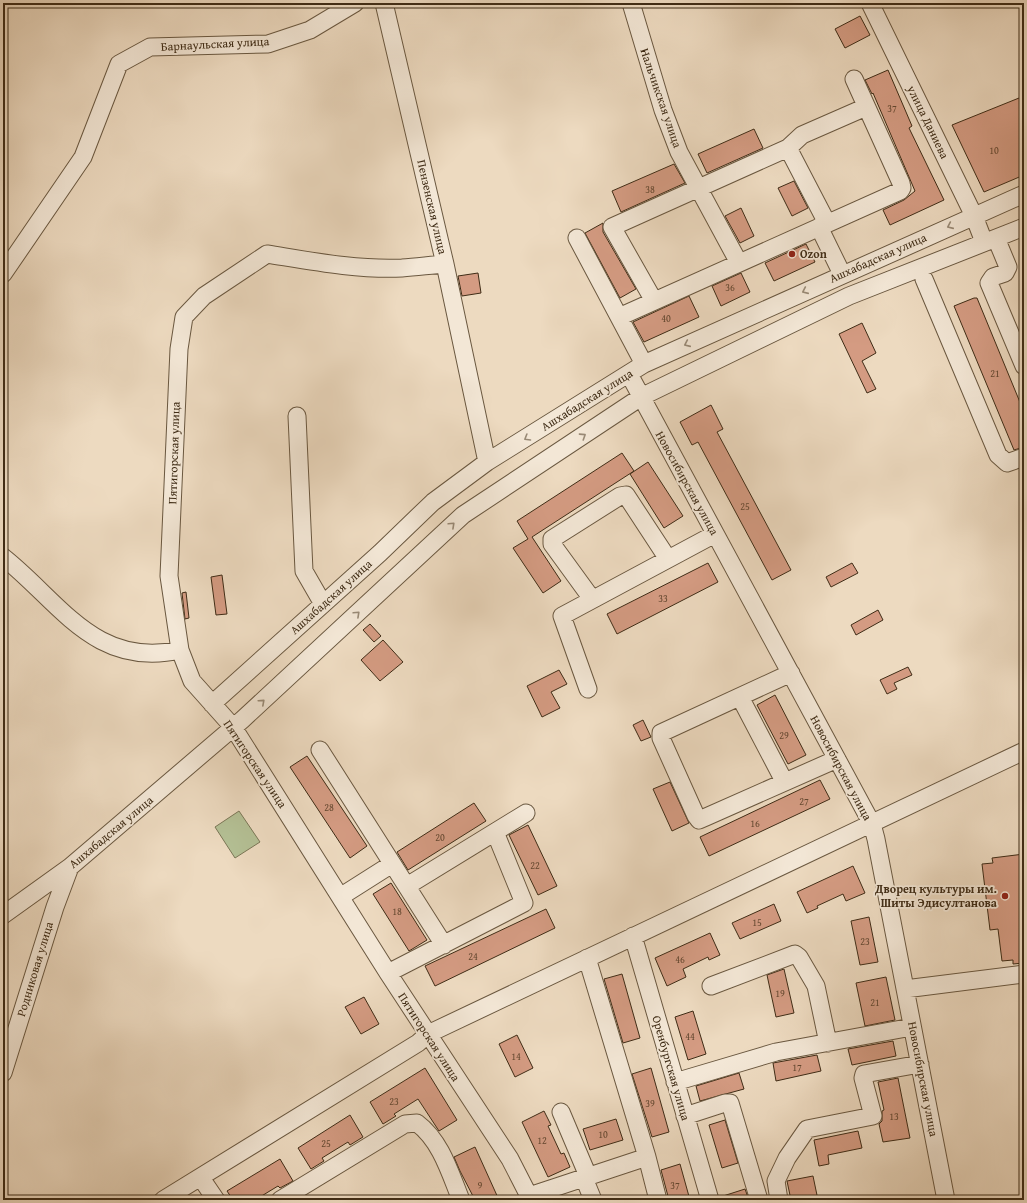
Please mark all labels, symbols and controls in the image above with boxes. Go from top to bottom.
street label: Барнаульская улица [160,32,270,55]
street label: Нальчикская улица [636,46,687,150]
street label: улица Даниева [903,81,954,162]
house number: 37 [887,101,897,116]
house number: 10 [989,143,999,158]
street label: Пензенская улица [413,158,452,256]
house number: 38 [645,182,655,197]
one-way arrow [946,221,954,229]
street label: Ашхабадская улица [826,228,929,287]
place label: Ozon [800,245,827,262]
marker: Ozon [787,249,797,259]
house number: 36 [725,280,735,295]
one-way arrow [802,286,809,294]
house number: 40 [661,311,671,326]
one-way arrow [684,339,691,347]
street label: Ашхабадская улица [538,364,636,435]
house number: 21 [990,366,1000,381]
street label: Пятигорская улица [163,401,184,505]
street label: Новосибирская улица [652,428,723,538]
one-way arrow [524,433,531,441]
one-way arrow [579,433,586,441]
house number: 25 [740,499,750,514]
one-way arrow [448,523,455,530]
street label: Ашхабадская улица [286,555,376,638]
house number: 33 [658,591,668,606]
one-way arrow [352,611,360,618]
one-way arrow [257,699,265,706]
street label: Новосибирская улица [807,712,876,824]
street label: Пятигорская улица [220,716,291,811]
house number: 29 [779,728,789,743]
street label: Ашхабадская улица [65,791,157,872]
house number: 27 [799,794,809,809]
house number: 28 [324,800,334,815]
house number: 16 [750,816,760,831]
house number: 20 [435,830,445,845]
house number: 22 [530,858,540,873]
place label: Дворец культуры им. Шиты Эдисултанова [874,880,998,911]
marker: Дворец культуры им. Шиты Эдисултанова [1000,891,1010,901]
house number: 18 [392,904,402,919]
house number: 15 [752,915,762,930]
street label: Родниковая улица [12,919,57,1018]
house number: 23 [860,934,870,949]
house number: 24 [468,949,478,964]
house number: 46 [675,952,685,967]
house number: 19 [775,986,785,1001]
street label: Пятигорская улица [394,989,465,1085]
house number: 21 [870,995,880,1010]
street label: Оренбургская улица [648,1013,695,1123]
street label: Новосибирская улица [904,1020,943,1138]
house number: 44 [685,1029,695,1044]
house number: 14 [511,1049,521,1064]
house number: 17 [792,1060,802,1075]
house number: 23 [389,1094,399,1109]
house number: 39 [645,1096,655,1111]
house number: 13 [889,1109,899,1124]
house number: 10 [598,1127,608,1142]
house number: 12 [537,1133,547,1148]
house number: 25 [321,1136,331,1151]
house number: 9 [478,1178,483,1193]
house number: 37 [670,1178,680,1193]

